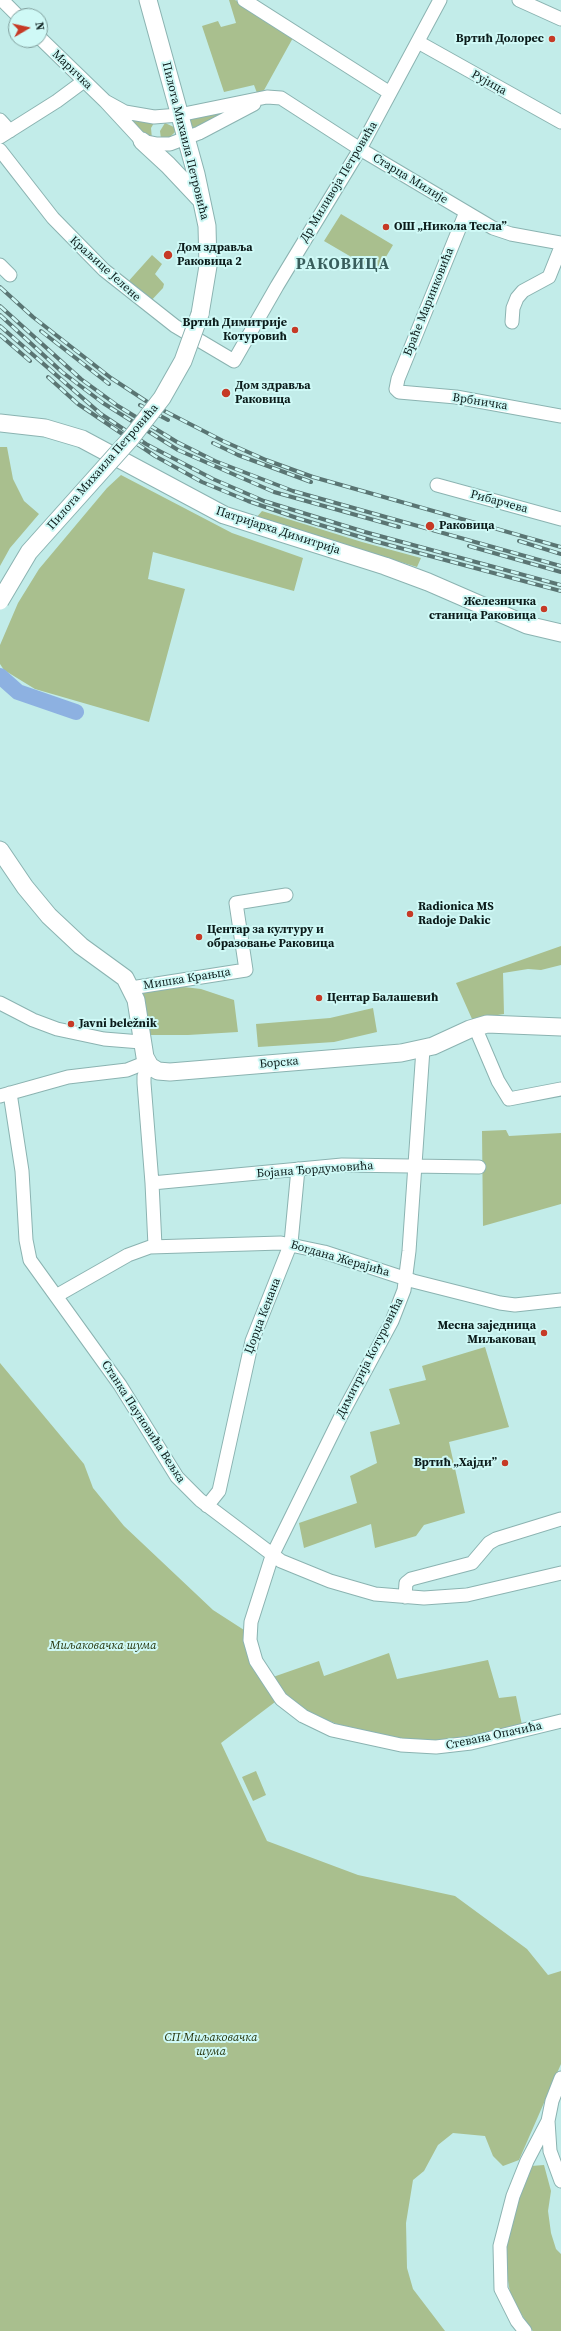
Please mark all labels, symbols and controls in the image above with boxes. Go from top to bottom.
north arrow [8,8,48,48]
text: N [31,21,47,31]
place label: Вртић Долорес [456,32,544,46]
marker: Вртић Долорес [547,34,557,44]
street label: Маричка [49,47,95,93]
street label: Пилота Михаила Петровића [158,61,212,221]
street label: Рујица [469,67,509,99]
street label: Др Миливоја Петровића [297,119,381,245]
street label: Старца Милије [370,151,450,207]
place label: ОШ „Никола Тесла” [394,220,507,234]
marker: ОШ „Никола Тесла” [381,222,391,232]
street label: Краљице Јелене [67,233,143,305]
place label: Дом здравља Раковица 2 [177,241,253,269]
street label: Браће Маринковића [401,246,457,358]
marker: Дом здравља Раковица 2 [162,249,174,261]
district label: РАКОВИЦА [296,255,390,275]
place label: Вртић Димитрије Котуровић [183,316,287,344]
marker: Вртић Димитрије Котуровић [290,325,300,335]
place label: Дом здравља Раковица [235,379,311,407]
marker: Дом здравља Раковица [220,387,232,399]
street label: Врбничка [451,391,509,413]
street label: Пилота Михаила Петровића [44,401,162,533]
street label: Рибарчева [469,487,529,517]
street label: Патријарха Димитрија [214,504,342,558]
place label: Раковица [439,519,495,533]
marker: Раковица [424,520,436,532]
place label: Железничка станица Раковица [429,595,536,623]
marker: Железничка станица Раковица [539,604,549,614]
place label: Radionica MS Radoje Dakic [418,900,494,928]
marker: Radionica MS Radoje Dakic [405,909,415,919]
place label: Центар за културу и образовање Раковица [207,923,334,951]
marker: Центар за културу и образовање Раковица [194,932,204,942]
street label: Мишка Крањца [142,965,232,993]
place label: Центар Балашевић [327,991,438,1005]
marker: Центар Балашевић [314,993,324,1003]
place label: Javni beležnik [79,1017,157,1031]
marker: Javni beležnik [66,1019,76,1029]
street label: Борска [259,1054,299,1072]
street label: Бојана Ђордумовића [256,1159,374,1181]
street label: Богдана Жерајића [289,1238,391,1280]
street label: Џорџа Кенана [242,1276,284,1356]
street label: Димитрија Котуровића [333,1295,407,1421]
place label: Месна заједница Миљаковац [437,1319,536,1347]
marker: Месна заједница Миљаковац [539,1328,549,1338]
street label: Станка Пауновића Вељка [98,1358,188,1486]
place label: Вртић „Хајди” [414,1456,497,1470]
marker: Вртић „Хајди” [500,1458,510,1468]
park label: Миљаковачка шума [50,1639,156,1653]
street label: Стевана Опачића [445,1719,543,1753]
park label: СП Миљаковачка шума [164,2031,258,2059]

